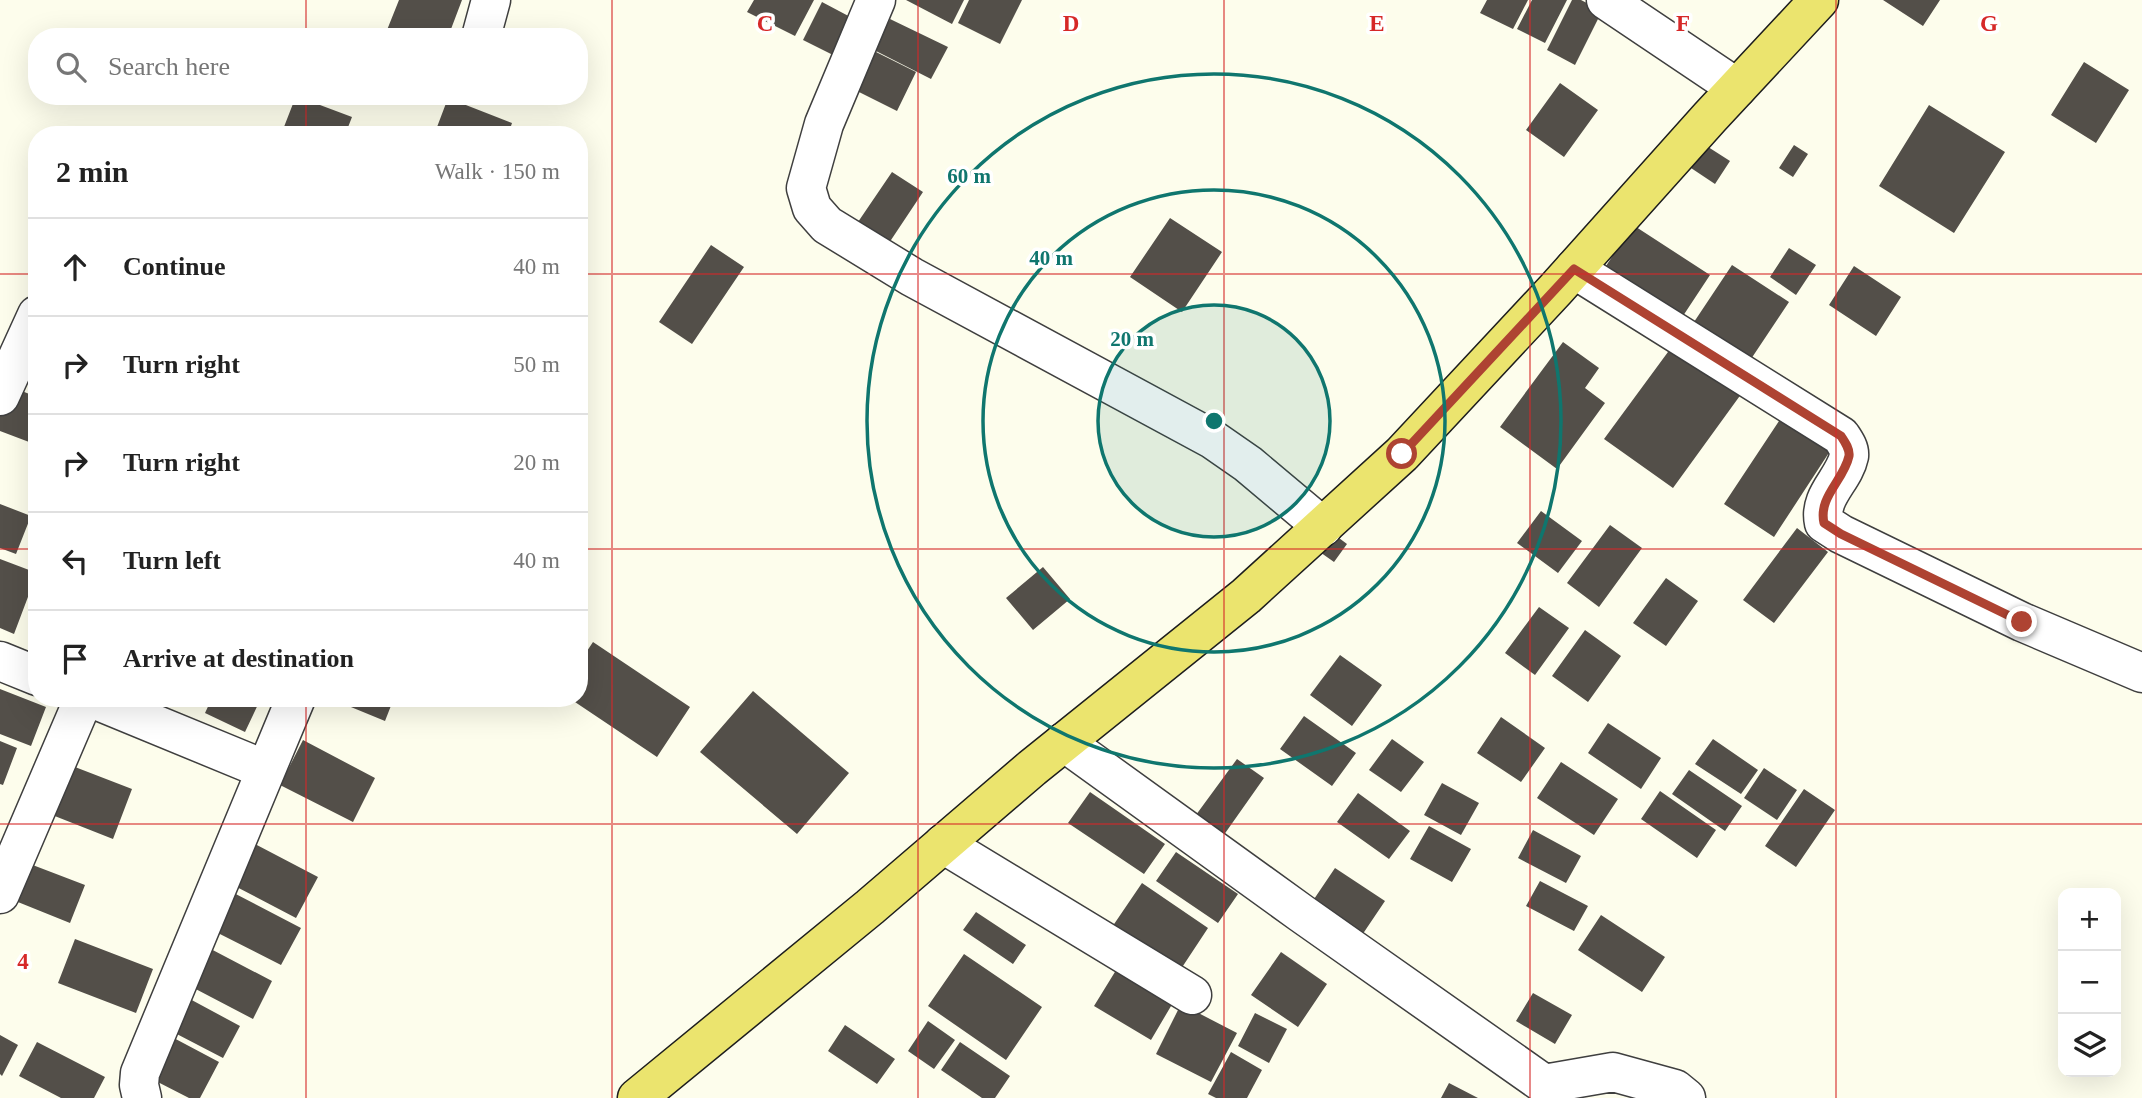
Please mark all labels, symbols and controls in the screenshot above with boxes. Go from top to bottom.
text: C [757,11,773,36]
text: D [1063,11,1079,36]
text: E [1369,11,1385,36]
text: F [1676,11,1690,36]
text: G [1980,11,1998,36]
search box [28,28,588,105]
icon: search [52,48,90,86]
text: Search here [108,52,230,81]
text: 2 min [56,155,129,188]
text: Walk · 150 m [435,159,560,184]
text: 60 m [947,164,991,188]
text: 40 m [1029,246,1073,270]
icon: ahead [56,248,94,286]
text: Continue [123,252,226,281]
text: 40 m [513,254,560,279]
text: 20 m [1110,327,1154,351]
icon: right [56,346,94,384]
text: Turn right [123,350,240,379]
text: 50 m [513,352,560,377]
centre of rings [1202,409,1226,433]
route start [1386,438,1417,469]
icon: right [56,444,94,482]
text: Turn right [123,448,240,477]
text: 20 m [513,450,560,475]
icon: left [56,542,94,580]
text: Turn left [123,546,221,575]
text: 40 m [513,548,560,573]
route end [2006,606,2037,637]
icon: arrive [56,640,94,678]
text: Arrive at destination [123,644,354,673]
map controls [2058,888,2121,1077]
button: + [2058,888,2121,951]
text: 4 [17,949,29,974]
button: − [2058,951,2121,1014]
button: layers [2058,1014,2121,1077]

